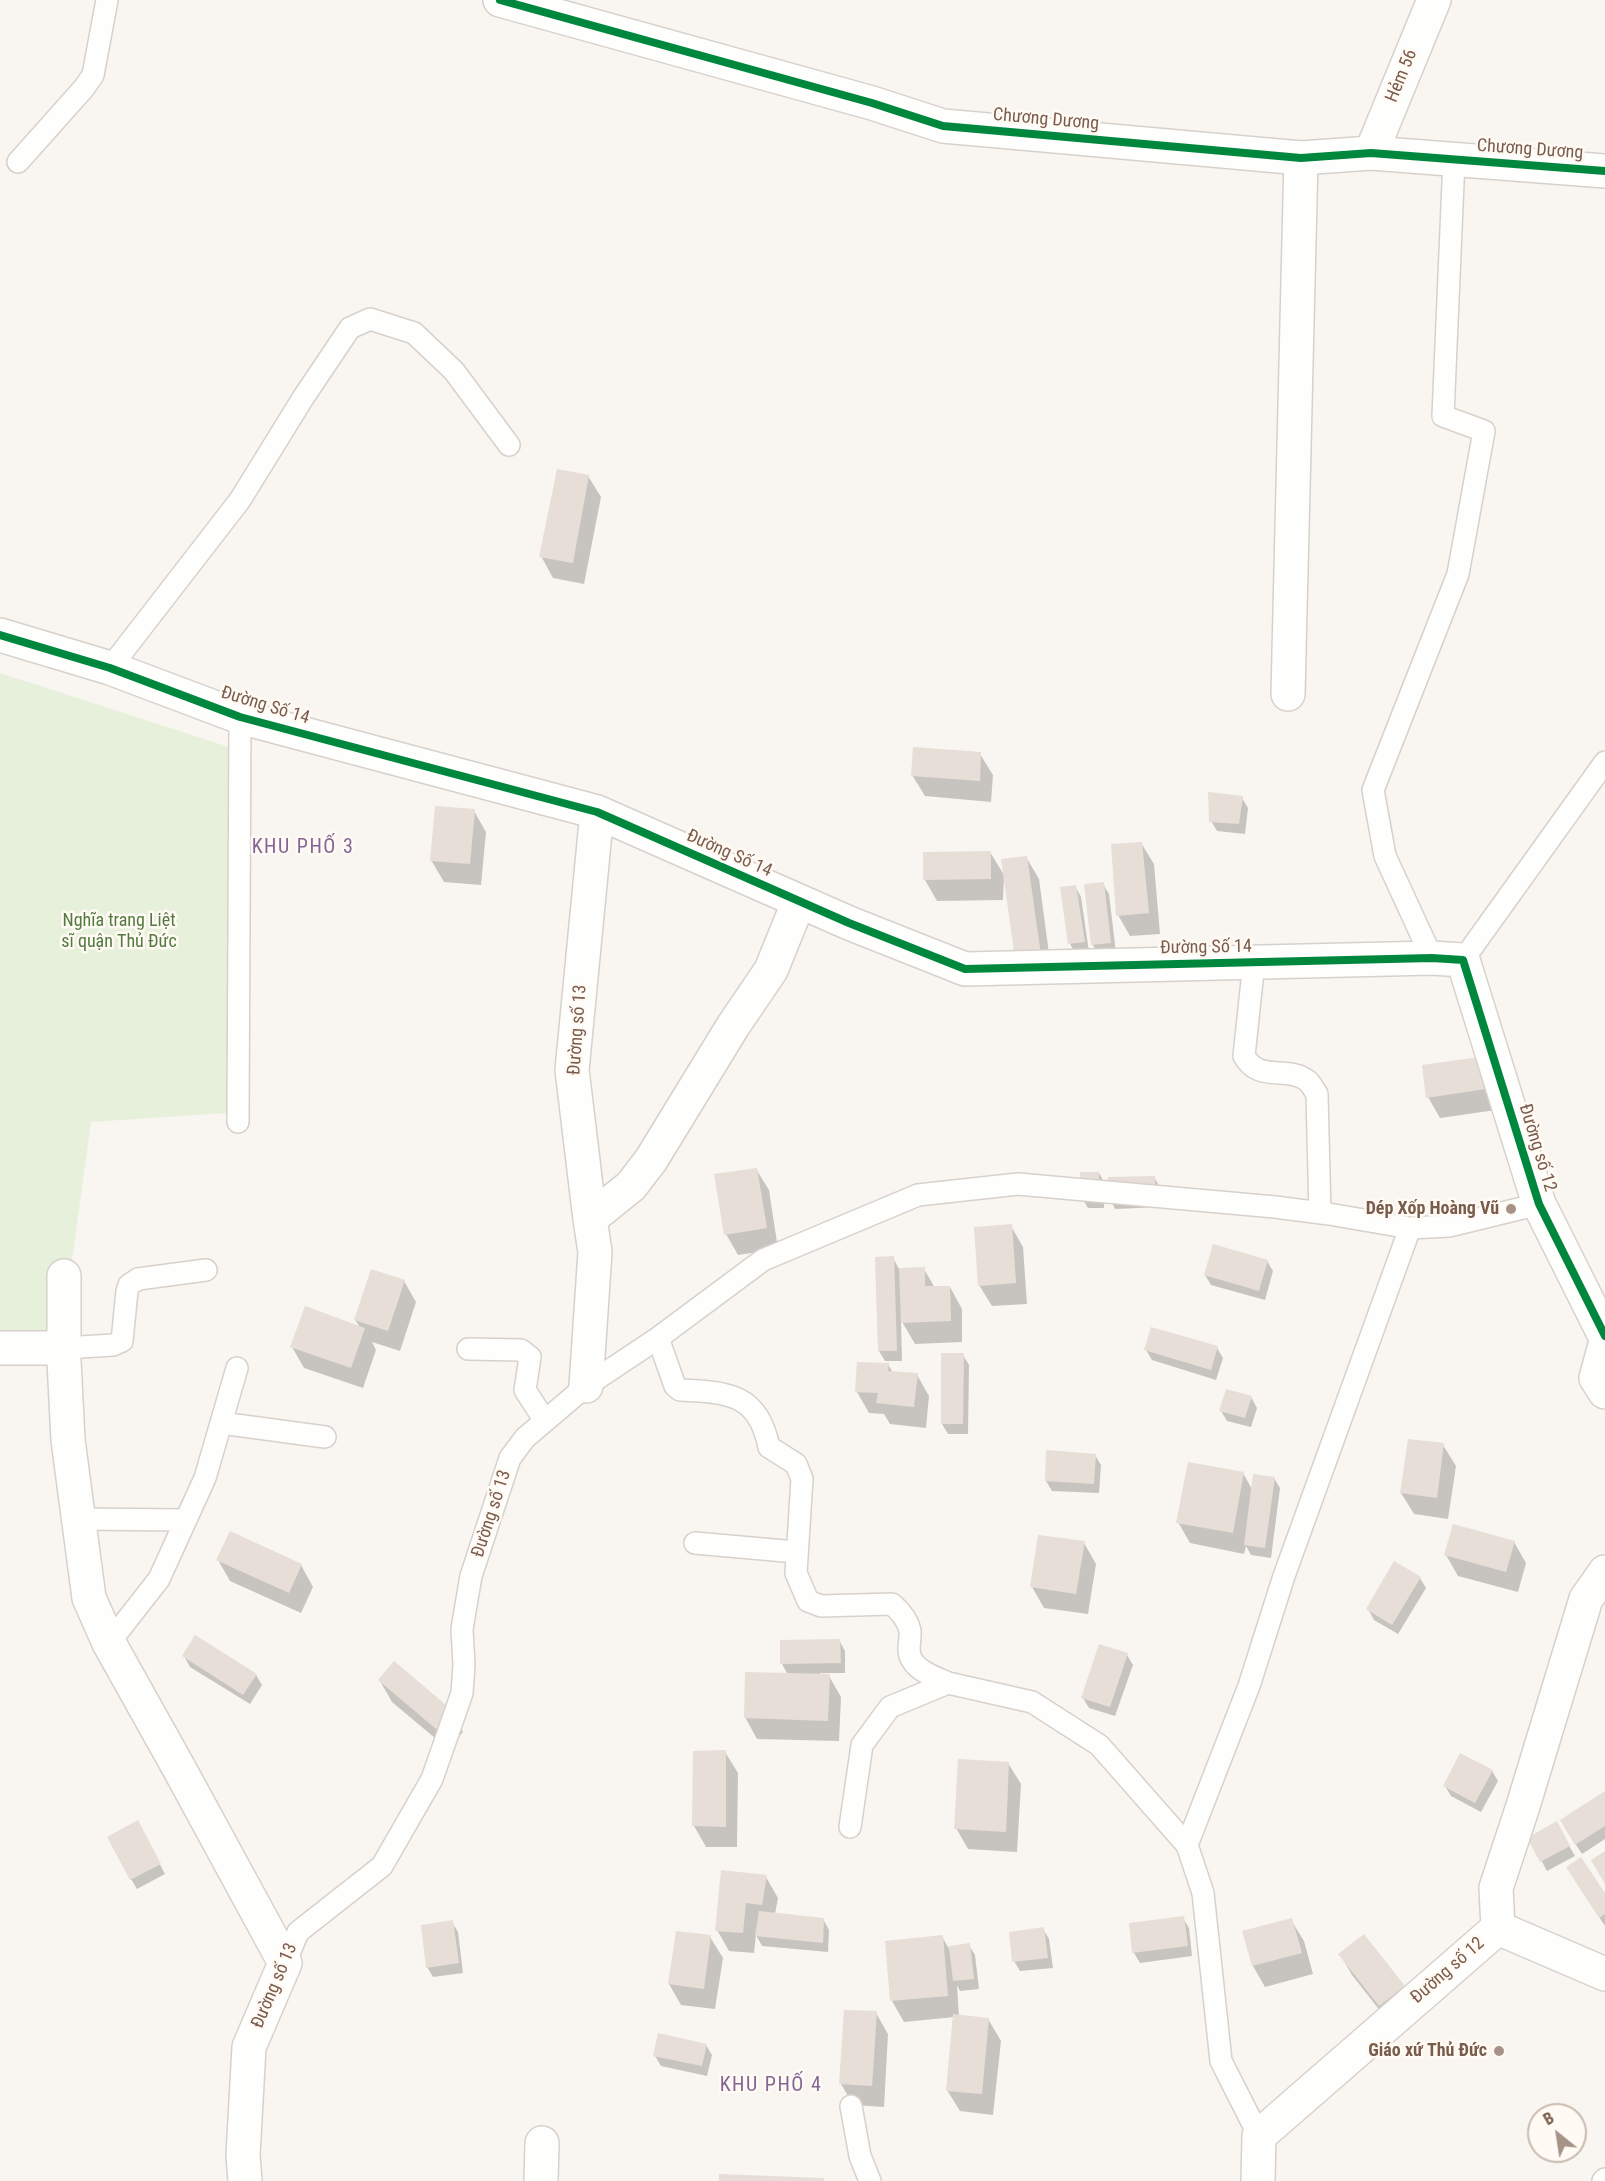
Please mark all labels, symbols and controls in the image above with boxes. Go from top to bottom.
street label: Hẻm 56 [1382,46,1422,106]
street label: Chương Dương [992,105,1100,135]
street label: Chương Dương [1476,136,1584,164]
street label: Đường Số 14 [218,682,312,730]
street label: Đường Số 14 [683,826,775,882]
district label: KHU PHỐ 3 [252,836,354,860]
park label: Nghĩa trang Liệt sĩ quận Thủ Đức [61,910,177,952]
street label: Đường Số 14 [1160,936,1252,960]
street label: Đường số 13 [564,984,592,1076]
street label: Đường số 12 [1513,1102,1561,1194]
place label: Dép Xốp Hoàng Vũ [1366,1198,1499,1220]
marker: Dép Xốp Hoàng Vũ [1504,1202,1518,1216]
street label: Đường số 13 [468,1468,516,1560]
street label: Đường số 12 [1407,1933,1489,2009]
street label: Đường số 13 [247,1940,303,2032]
place label: Giáo xứ Thủ Đức [1368,2040,1487,2062]
marker: Giáo xứ Thủ Đức [1492,2044,1506,2058]
district label: KHU PHỐ 4 [720,2074,822,2098]
north arrow [1527,2103,1587,2163]
text: B [1540,2108,1557,2129]

